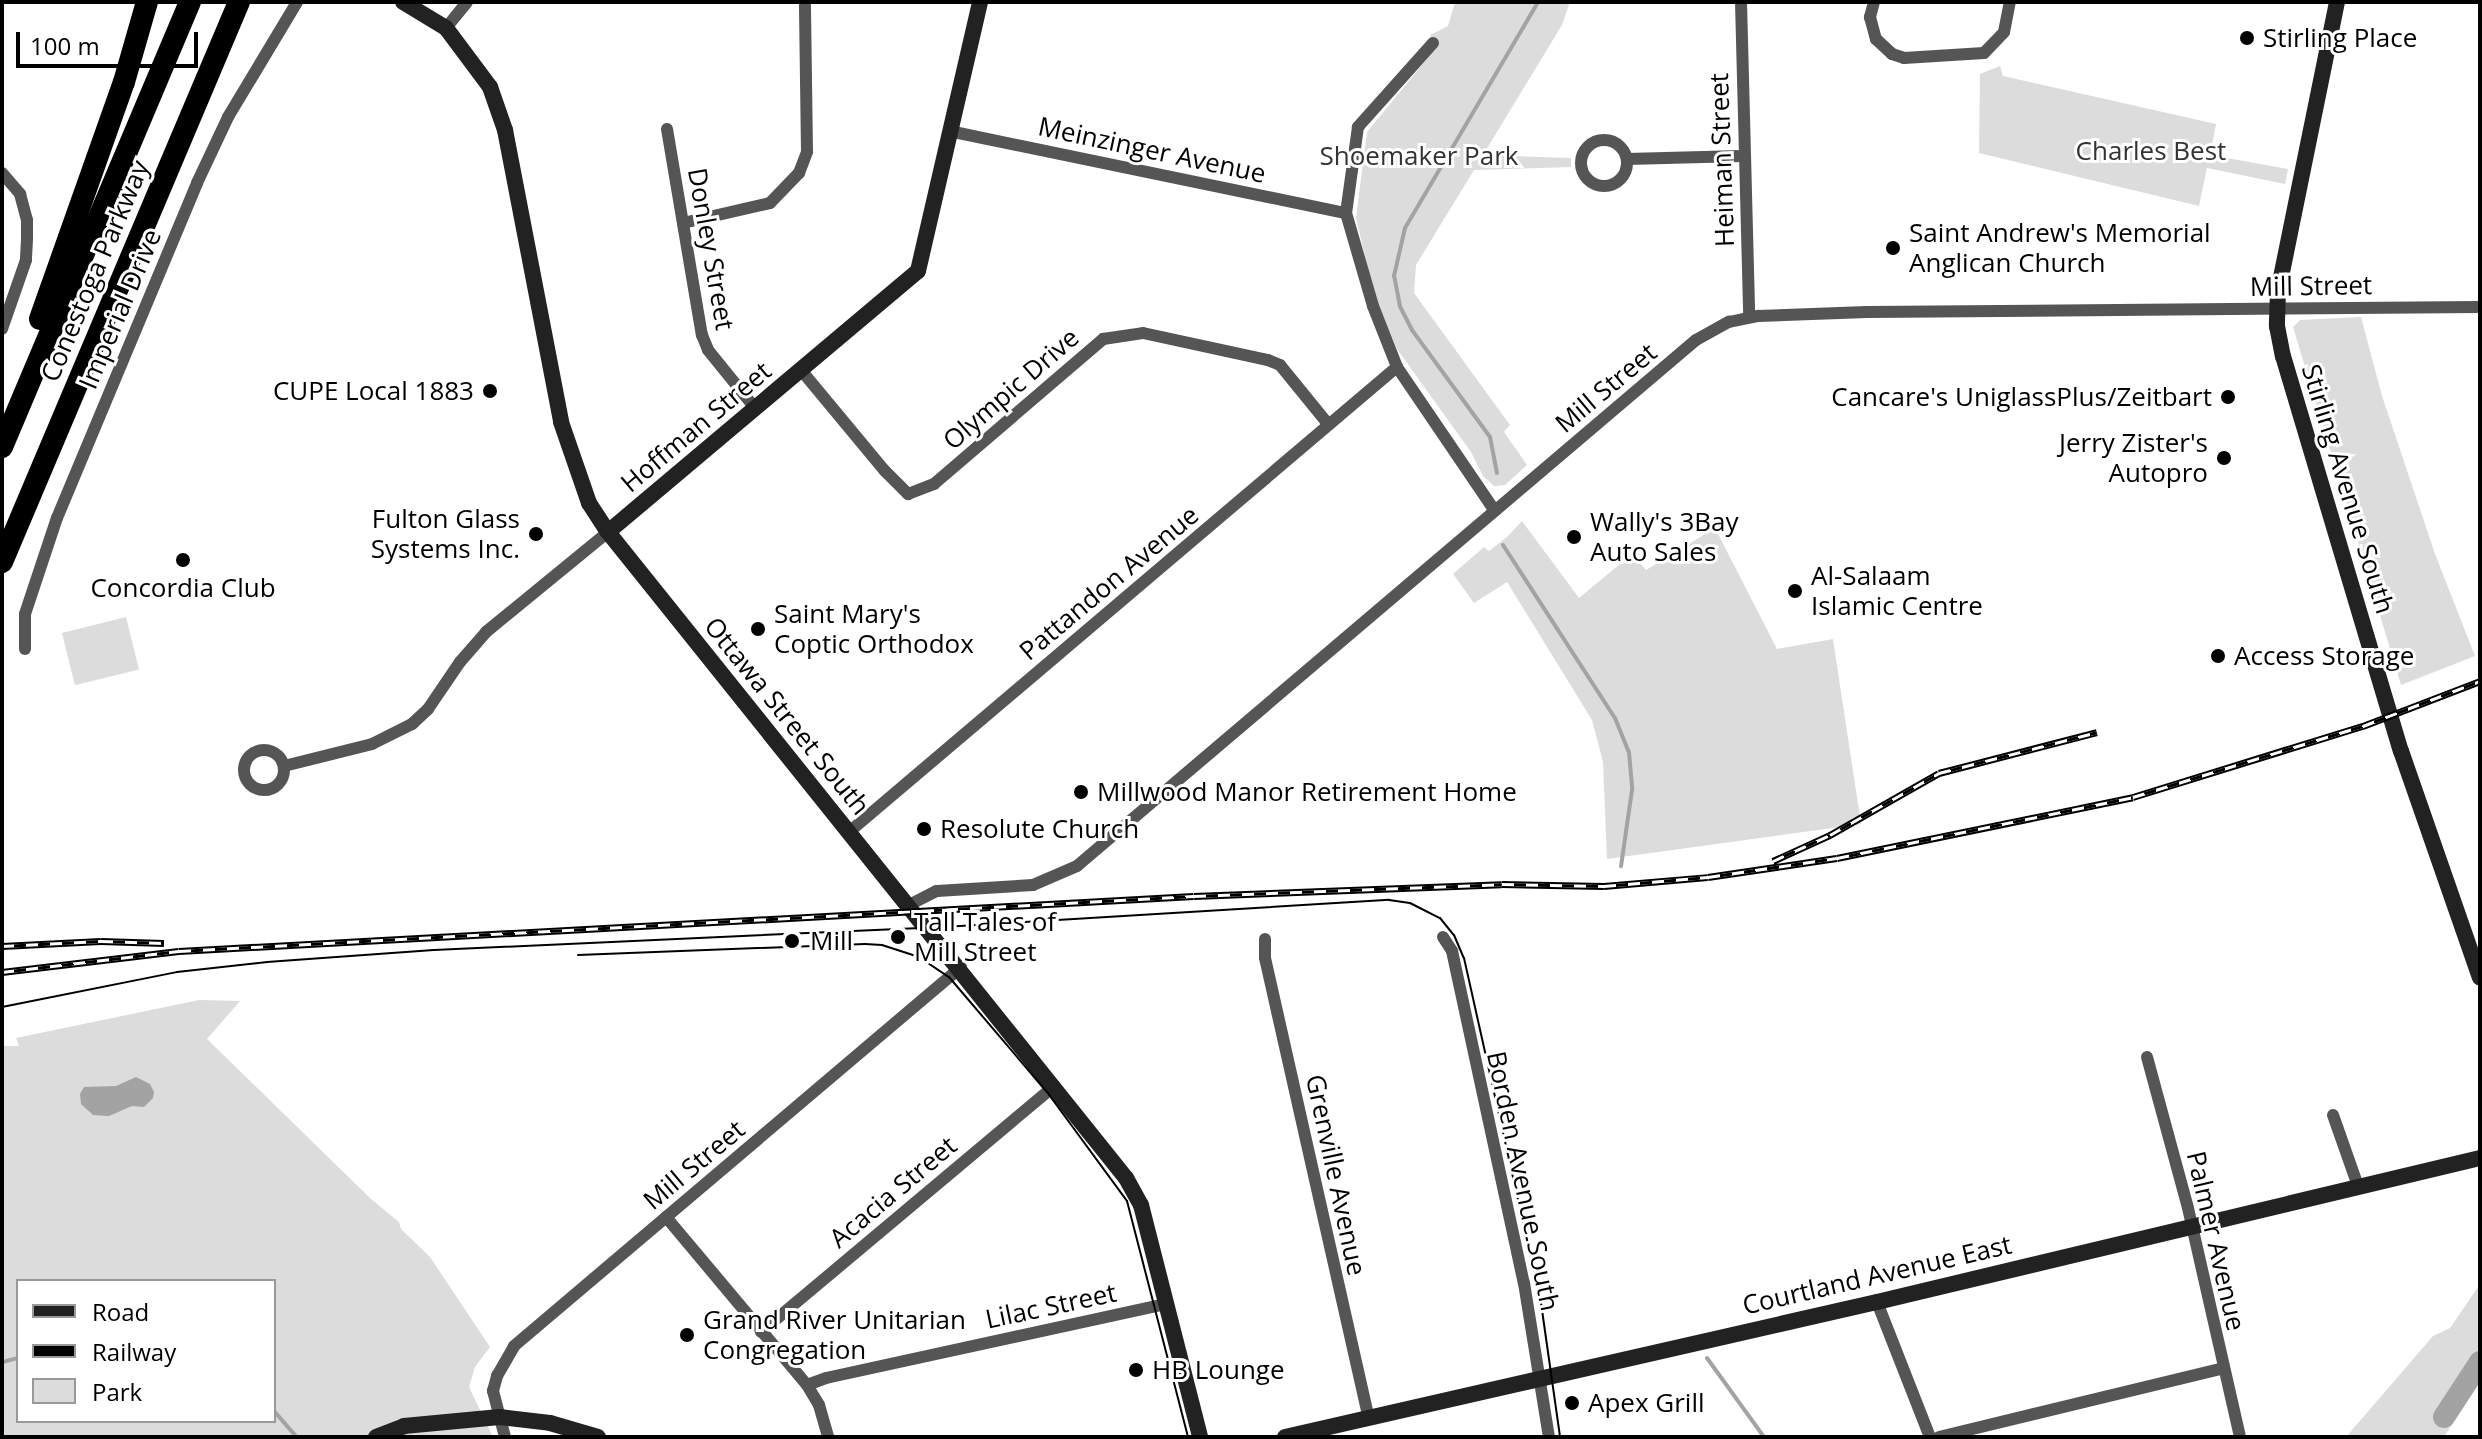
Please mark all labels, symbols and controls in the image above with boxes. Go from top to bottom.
scale bar [20,16,202,66]
place label: Stirling Place [2263,22,2417,54]
text: 100 m [30,29,100,62]
marker: Stirling Place [2238,29,2256,47]
street label: Heiman Street [1703,72,1741,248]
street label: Meinzinger Avenue [1035,111,1269,189]
park label: Charles Best [2076,135,2226,167]
park label: Shoemaker Park [1320,140,1518,172]
street label: Conestoga Parkway [34,156,156,386]
street label: Donley Street [681,166,741,332]
place label: Saint Andrew's Memorial Anglican Church [1909,217,2211,278]
street label: Imperial Drive [72,224,168,394]
marker: Saint Andrew's Memorial Anglican Church [1884,239,1902,257]
street label: Mill Street [2250,269,2372,303]
street label: Olympic Drive [937,322,1085,456]
street label: Mill Street [1549,337,1663,439]
street label: Hoffman Street [615,355,777,499]
street label: Stirling Avenue South [2295,361,2401,617]
place label: CUPE Local 1883 [273,375,474,407]
place label: Cancare's UniglassPlus/Zeitbart [1831,381,2212,413]
marker: CUPE Local 1883 [481,382,499,400]
marker: Cancare's UniglassPlus/Zeitbart [2219,388,2237,406]
place label: Jerry Zister's Autopro [2059,427,2208,488]
marker: Jerry Zister's Autopro [2215,449,2233,467]
street label: Pattandon Avenue [1013,499,1205,667]
place label: Fulton Glass Systems Inc. [371,503,520,564]
place label: Wally's 3Bay Auto Sales [1590,506,1739,568]
marker: Fulton Glass Systems Inc. [527,525,545,543]
marker: Wally's 3Bay Auto Sales [1565,528,1583,546]
marker: Concordia Club [174,551,192,569]
place label: Al-Salaam Islamic Centre [1811,560,1983,622]
place label: Concordia Club [90,572,276,604]
marker: Al-Salaam Islamic Centre [1786,582,1804,600]
place label: Saint Mary's Coptic Orthodox [774,598,974,660]
street label: Ottawa Street South [698,611,876,821]
marker: Saint Mary's Coptic Orthodox [749,620,767,638]
place label: Access Storage [2234,640,2414,672]
marker: Access Storage [2209,647,2227,665]
place label: Millwood Manor Retirement Home [1097,776,1517,808]
marker: Millwood Manor Retirement Home [1072,783,1090,801]
place label: Resolute Church [940,813,1139,845]
marker: Resolute Church [915,820,933,838]
place label: Tall Tales of Mill Street [914,906,1056,968]
place label: Mill [810,925,853,957]
marker: Tall Tales of Mill Street [889,928,907,946]
marker: Mill [781,930,803,952]
street label: Borden Avenue South [1480,1048,1566,1314]
street label: Grenville Avenue [1299,1072,1373,1278]
street label: Mill Street [637,1114,751,1216]
street label: Acacia Street [823,1130,963,1254]
street label: Palmer Avenue [2180,1148,2252,1334]
street label: Courtland Avenue East [1739,1229,2015,1321]
street label: Lilac Street [983,1277,1119,1335]
legend [16,1279,276,1423]
text: Road [92,1295,149,1328]
place label: Grand River Unitarian Congregation [703,1304,966,1366]
marker: Grand River Unitarian Congregation [678,1326,696,1344]
text: Railway [92,1335,176,1368]
place label: HB Lounge [1152,1354,1285,1386]
marker: HB Lounge [1127,1361,1145,1379]
text: Park [92,1375,142,1408]
place label: Apex Grill [1588,1387,1705,1419]
marker: Apex Grill [1563,1394,1581,1412]

